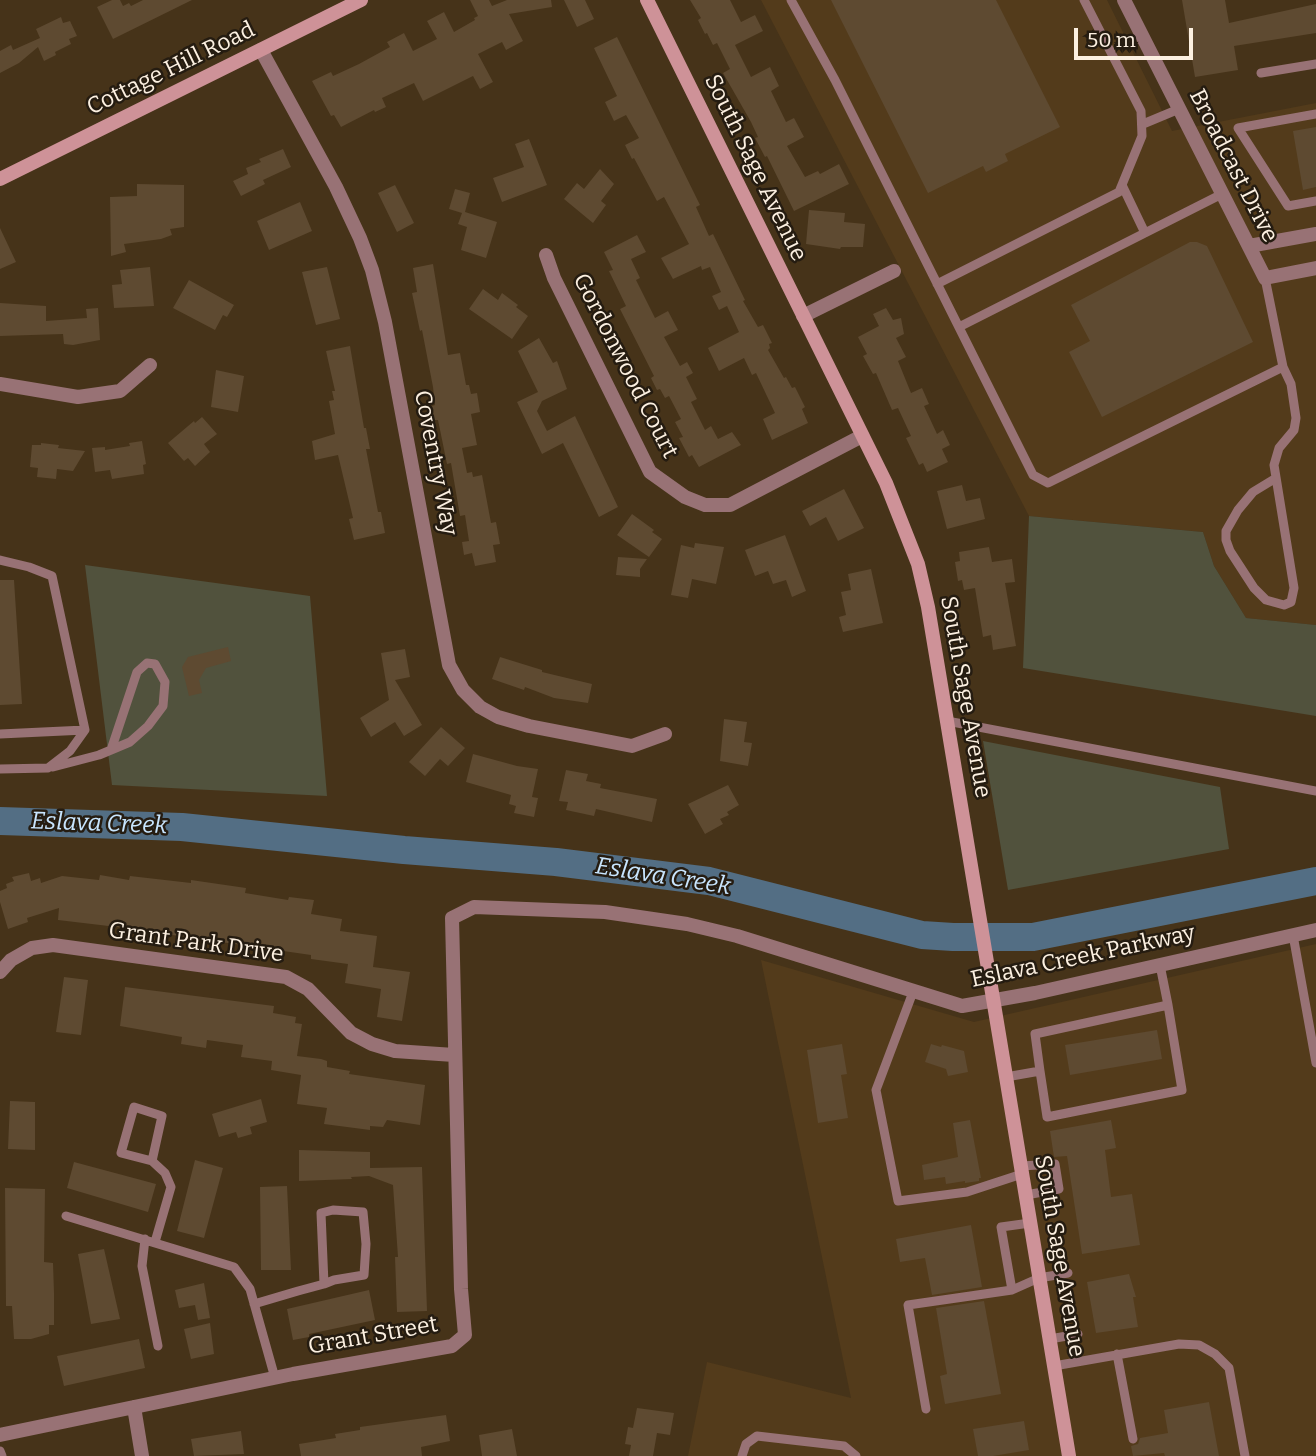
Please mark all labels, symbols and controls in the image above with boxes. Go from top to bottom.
scale bar [1078,14,1197,58]
street label: Cottage Hill Road [83,16,259,122]
text: 50 m [1087,27,1136,53]
street label: South Sage Avenue [698,70,812,266]
street label: Broadcast Drive [1183,85,1283,247]
street label: Gordonwood Court [567,269,683,463]
street label: Coventry Way [407,388,463,538]
street label: South Sage Avenue [934,594,996,800]
water label: Eslava Creek [30,807,168,841]
water label: Eslava Creek [593,852,733,902]
street label: Grant Park Drive [107,917,285,969]
street label: Eslava Creek Parkway [968,920,1198,994]
street label: South Sage Avenue [1028,1153,1090,1359]
street label: Grant Street [306,1311,440,1361]

